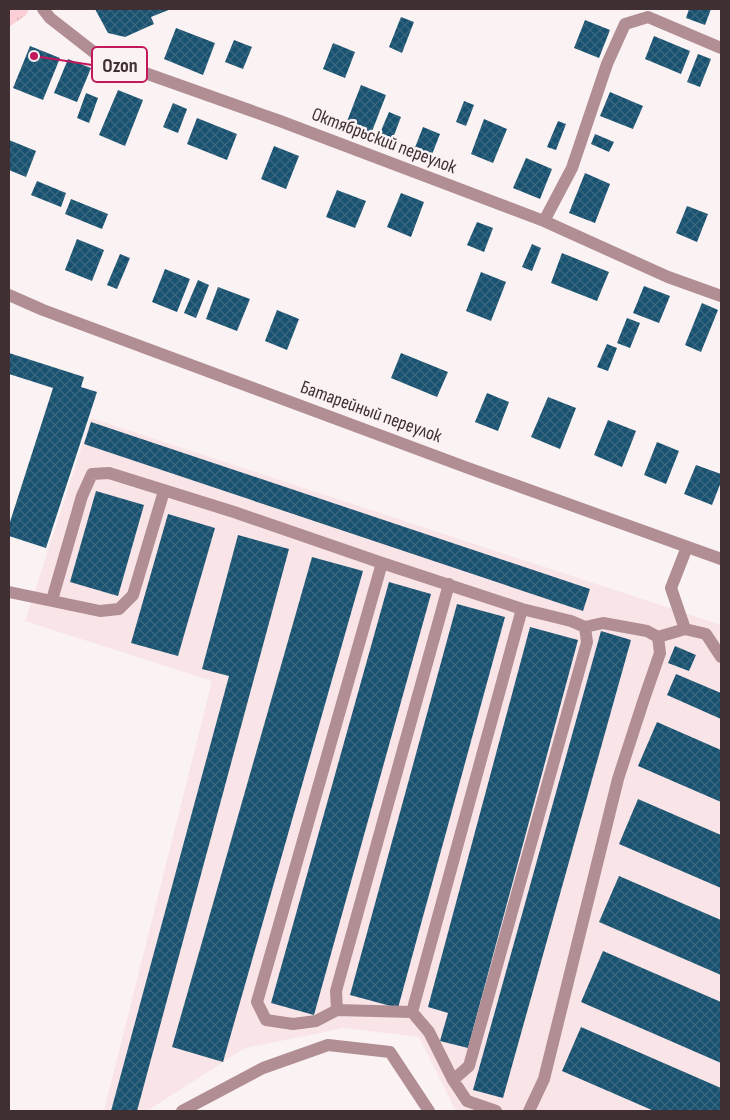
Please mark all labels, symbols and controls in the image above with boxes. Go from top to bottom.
callout: Ozon [92,47,147,82]
text: Ozon [102,54,138,78]
street label: Октябрьский переулок [308,103,460,179]
street label: Батарейный переулок [297,376,445,448]

